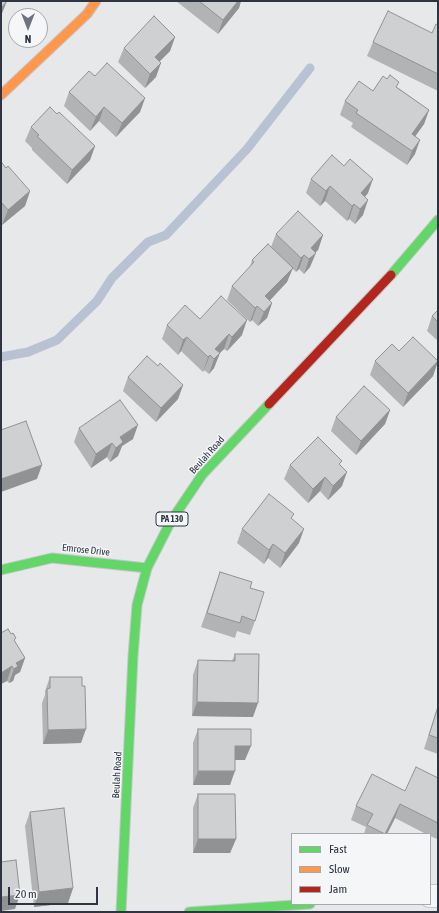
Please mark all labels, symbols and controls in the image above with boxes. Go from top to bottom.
north arrow [8,8,48,48]
text: N [25,33,31,45]
street label: Beulah Road [187,434,227,476]
road number: PA 130 [156,512,188,526]
street label: Emrose Drive [62,542,110,558]
street label: Beulah Road [110,751,124,799]
legend [291,833,431,905]
text: Fast [329,842,347,856]
text: Slow [329,862,350,876]
scale bar [10,879,100,905]
text: Jam [329,882,347,896]
text: 20 m [15,887,37,901]

